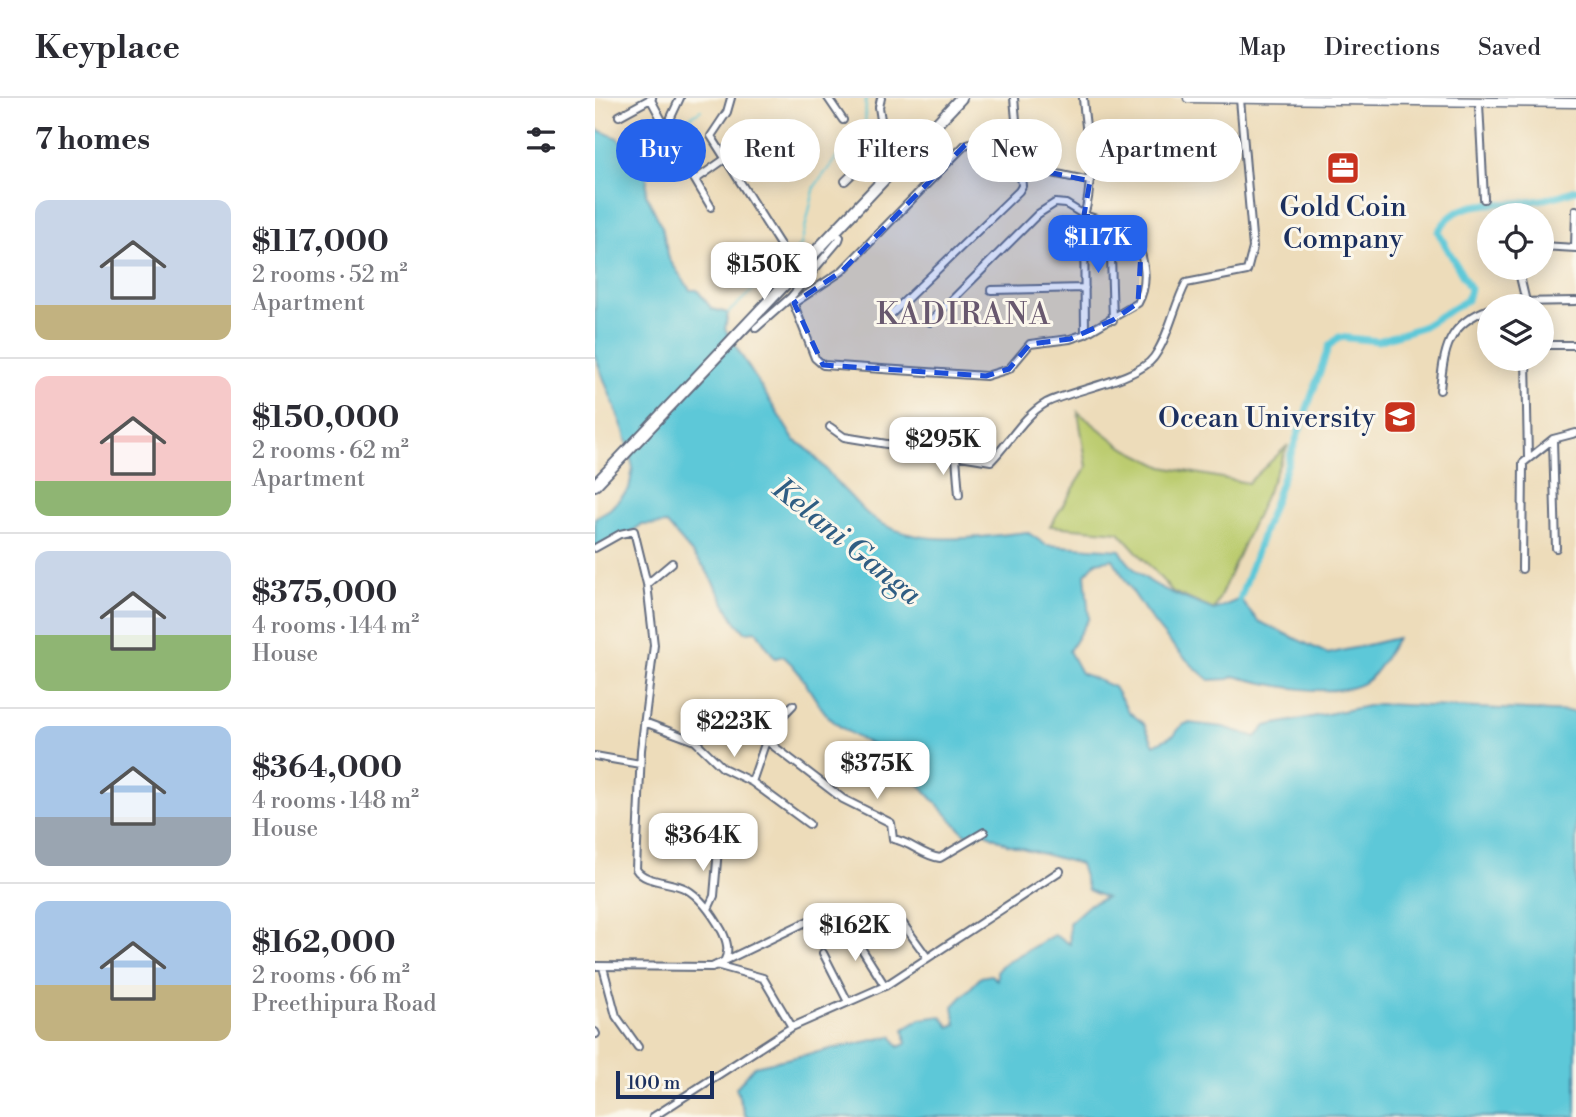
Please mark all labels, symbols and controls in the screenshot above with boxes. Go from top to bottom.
text: Keyplace [35,28,180,69]
text: Map [1239,33,1286,63]
text: Directions [1324,33,1440,63]
text: Saved [1478,33,1541,63]
chip: Buy [616,119,706,182]
chip: Rent [720,119,820,182]
chip: Filters [834,119,953,182]
chip: New [967,119,1062,182]
chip: Apartment [1076,119,1242,182]
text: 7 homes [35,121,150,159]
icon: filters [522,121,560,159]
office icon: Gold Coin Company [1324,149,1362,187]
place label: Gold Coin Company [1279,190,1407,257]
map controls [1477,203,1554,371]
button: locate [1477,203,1554,280]
pin: $117K [1049,216,1147,275]
text: $117,000 [252,223,389,261]
text: $117K [1064,224,1132,252]
icon: home [91,228,175,312]
pin: $150K [715,242,813,302]
text: $150K [727,251,801,279]
text: 2 rooms · 52 m² [252,261,408,289]
text: Apartment [252,289,365,317]
button: layers [1477,294,1554,371]
district label: KADIRANA [876,296,1052,334]
school or university icon: Ocean University [1381,398,1419,436]
text: $150,000 [252,399,399,437]
place label: Ocean University [1158,401,1375,436]
icon: home [91,404,175,488]
pin: $295K [894,418,992,477]
text: $295K [905,426,981,454]
text: 2 rooms · 62 m² [252,437,409,465]
text: Apartment [252,465,365,493]
water label: Kelani Ganga [764,470,929,614]
text: $375,000 [252,574,397,612]
icon: home [91,579,175,663]
text: 4 rooms · 144 m² [252,612,419,640]
text: House [252,640,318,668]
pin: $223K [685,700,783,759]
text: $223K [697,708,771,736]
pin: $375K [828,742,926,801]
text: $364,000 [252,749,402,787]
text: $375K [841,750,913,778]
icon: home [91,754,175,838]
text: 4 rooms · 148 m² [252,787,419,815]
pin: $364K [654,814,752,873]
text: House [252,815,318,843]
text: $364K [665,822,741,850]
pin: $162K [806,904,904,963]
text: $162K [819,912,891,940]
text: $162,000 [252,924,395,962]
icon: home [91,929,175,1013]
text: 2 rooms · 66 m² [252,962,410,990]
text: Preethipura Road [252,990,436,1018]
scale bar [616,1068,714,1100]
text: 100 m [627,1071,680,1095]

